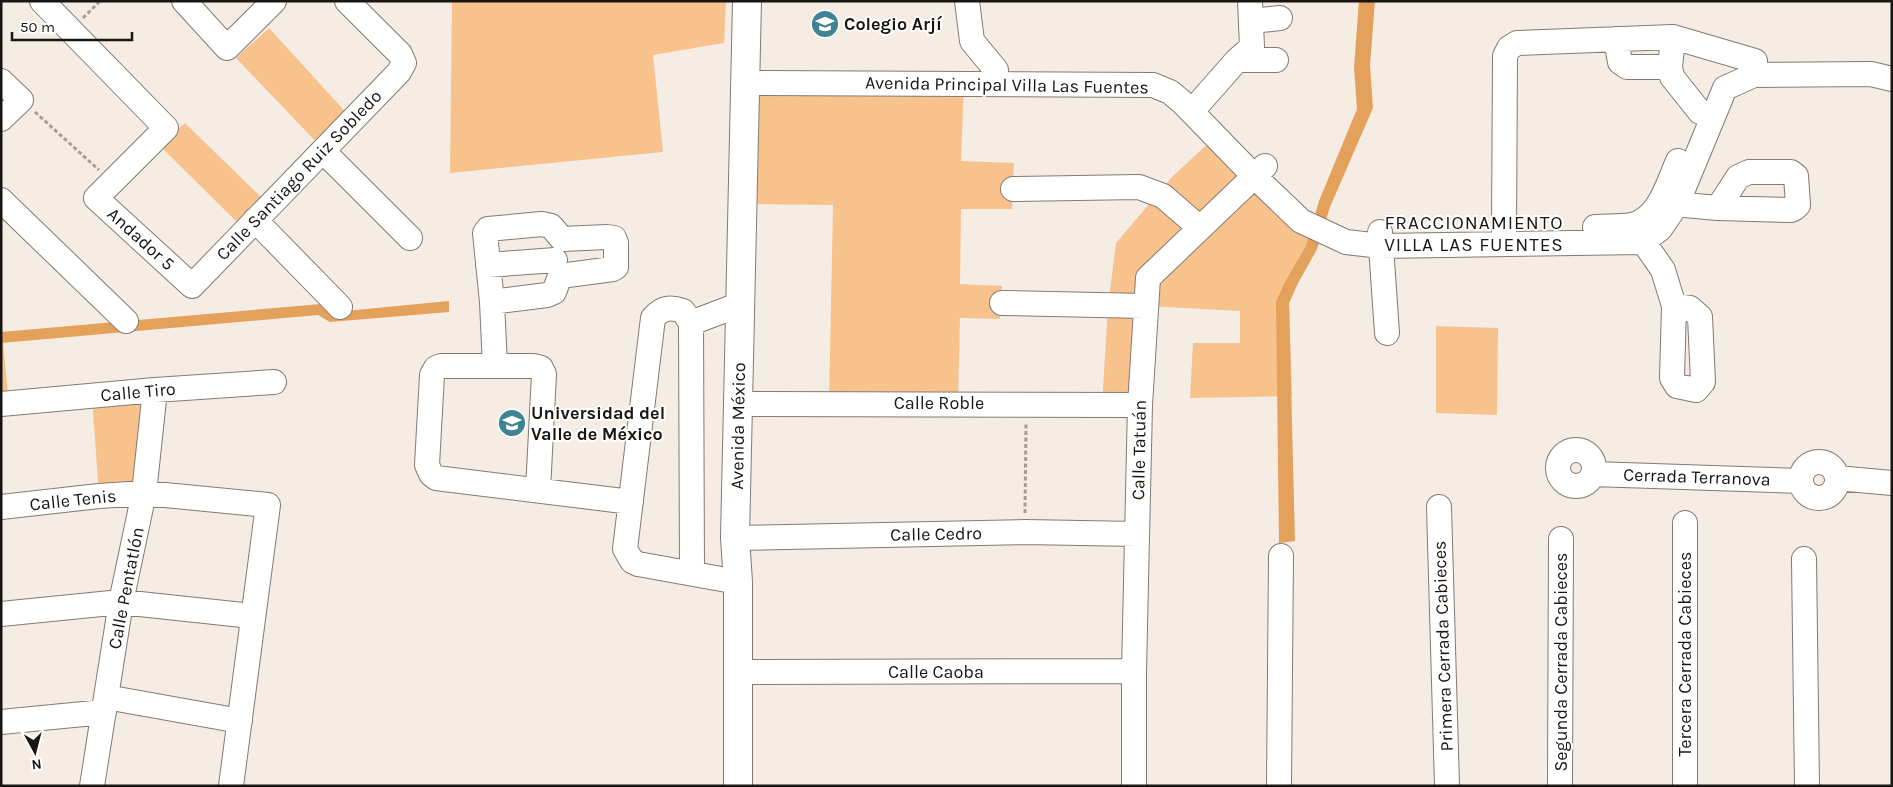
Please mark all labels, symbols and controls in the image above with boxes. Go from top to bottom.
school or university icon: Colegio Arjí [810,9,840,39]
scale bar [12,10,132,42]
place label: Colegio Arjí [844,13,943,35]
text: 50 m [20,18,55,36]
street label: Avenida Principal Villa Las Fuentes [865,72,1149,98]
street label: Calle Santiago Ruiz Sobledo [212,85,386,265]
street label: Andador 5 [103,203,179,275]
district label: FRACCIONAMIENTO VILLA LAS FUENTES [1384,212,1564,256]
street label: Avenida México [726,362,750,490]
street label: Calle Tiro [100,378,176,406]
street label: Calle Roble [894,392,984,414]
street label: Calle Tatuán [1127,400,1151,500]
place label: Universidad del Valle de México [531,402,665,445]
school or university icon: Universidad del Valle de México [497,408,527,438]
street label: Cerrada Terranova [1623,463,1771,491]
street label: Calle Tenis [29,485,117,515]
street label: Calle Cedro [890,522,982,546]
street label: Calle Pentatlón [103,525,149,651]
street label: Primera Cerrada Cabieces [1428,540,1458,752]
street label: Segunda Cerrada Cabieces [1550,552,1572,772]
street label: Tercera Cerrada Cabieces [1674,552,1696,756]
street label: Calle Caoba [888,661,984,683]
north arrow [10,727,60,777]
text: N [31,755,43,773]

